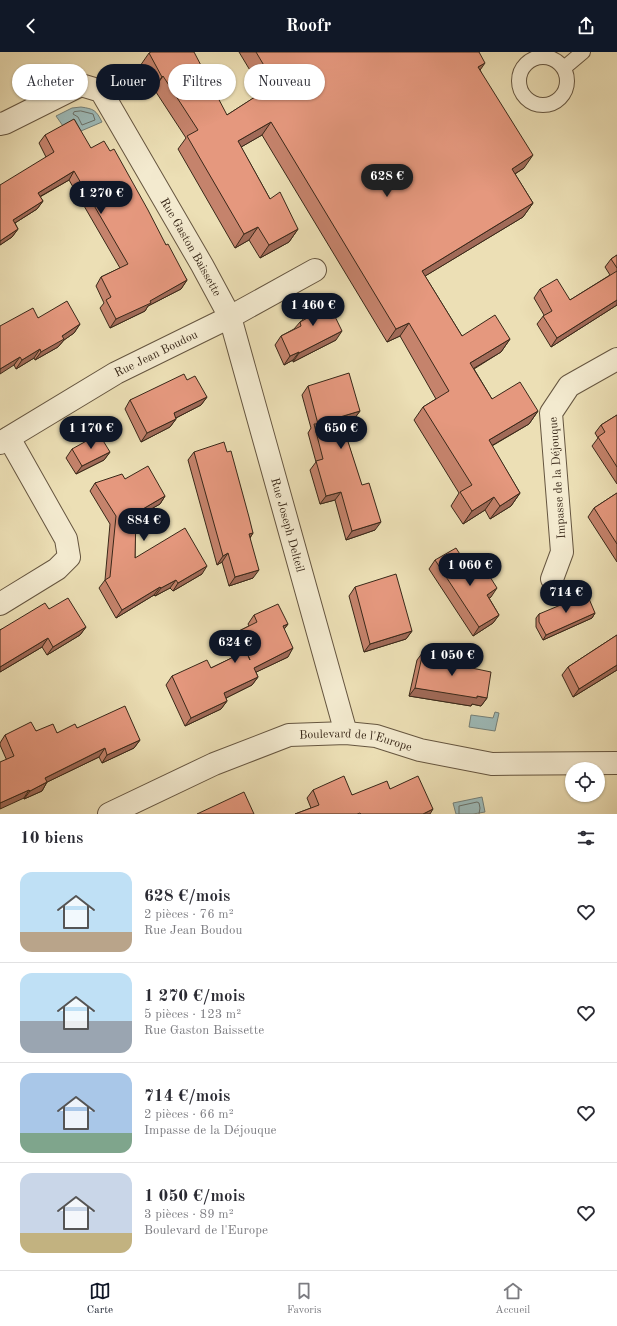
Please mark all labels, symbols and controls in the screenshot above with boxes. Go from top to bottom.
icon: back [20,15,42,37]
icon: share [575,15,597,37]
text: Roofr [286,17,331,35]
chip: Acheter [12,64,88,100]
chip: Louer [96,64,160,100]
chip: Filtres [168,64,236,100]
chip: Nouveau [244,64,325,100]
pin: 628 € [359,164,415,198]
text: 628 € [370,170,404,183]
pin: 1 270 € [64,181,138,215]
text: 1 270 € [79,187,123,200]
street label: Rue Gaston Baissette [157,196,223,299]
pin: 1 460 € [276,293,350,327]
text: 1 460 € [291,299,335,312]
street label: Rue Jean Boudou [113,329,200,380]
pin: 1 170 € [54,416,128,450]
pin: 650 € [313,416,369,450]
street label: Impasse de la Déjouque [548,416,568,539]
text: 1 170 € [69,422,113,435]
text: 650 € [324,422,358,435]
street label: Rue Joseph Delteil [268,477,306,574]
pin: 884 € [116,508,172,542]
text: 884 € [127,514,161,527]
pin: 1 060 € [433,553,507,587]
text: 1 060 € [448,559,492,572]
pin: 714 € [538,580,594,614]
text: 714 € [549,586,583,599]
pin: 624 € [207,630,263,664]
text: 624 € [218,636,252,649]
pin: 1 050 € [415,643,489,677]
text: 1 050 € [430,649,474,662]
street label: Boulevard de l'Europe [299,728,414,754]
map controls [565,762,605,802]
button: locate [565,762,605,802]
icon: filters [575,827,597,849]
text: 10 biens [20,830,83,847]
icon: home [52,888,100,936]
text: 628 €/mois [144,888,230,905]
icon: heart [575,901,597,923]
text: 2 pièces · 76 m² [144,908,234,921]
text: Rue Jean Boudou [144,924,243,937]
text: 1 270 €/mois [144,988,245,1005]
icon: home [52,989,100,1037]
icon: heart [575,1002,597,1024]
text: 5 pièces · 123 m² [144,1008,241,1021]
text: Rue Gaston Baissette [144,1024,264,1037]
text: 714 €/mois [144,1088,230,1105]
icon: home [52,1089,100,1137]
icon: heart [575,1102,597,1124]
text: 2 pièces · 66 m² [144,1108,234,1121]
text: Impasse de la Déjouque [144,1124,277,1137]
text: 1 050 €/mois [144,1188,245,1205]
icon: home [52,1189,100,1237]
icon: heart [575,1202,597,1224]
text: 3 pièces · 89 m² [144,1208,234,1221]
text: Boulevard de l'Europe [144,1224,268,1237]
tab: Carte [87,1280,113,1318]
tab: Favoris [287,1280,322,1318]
tab: Accueil [495,1280,530,1318]

